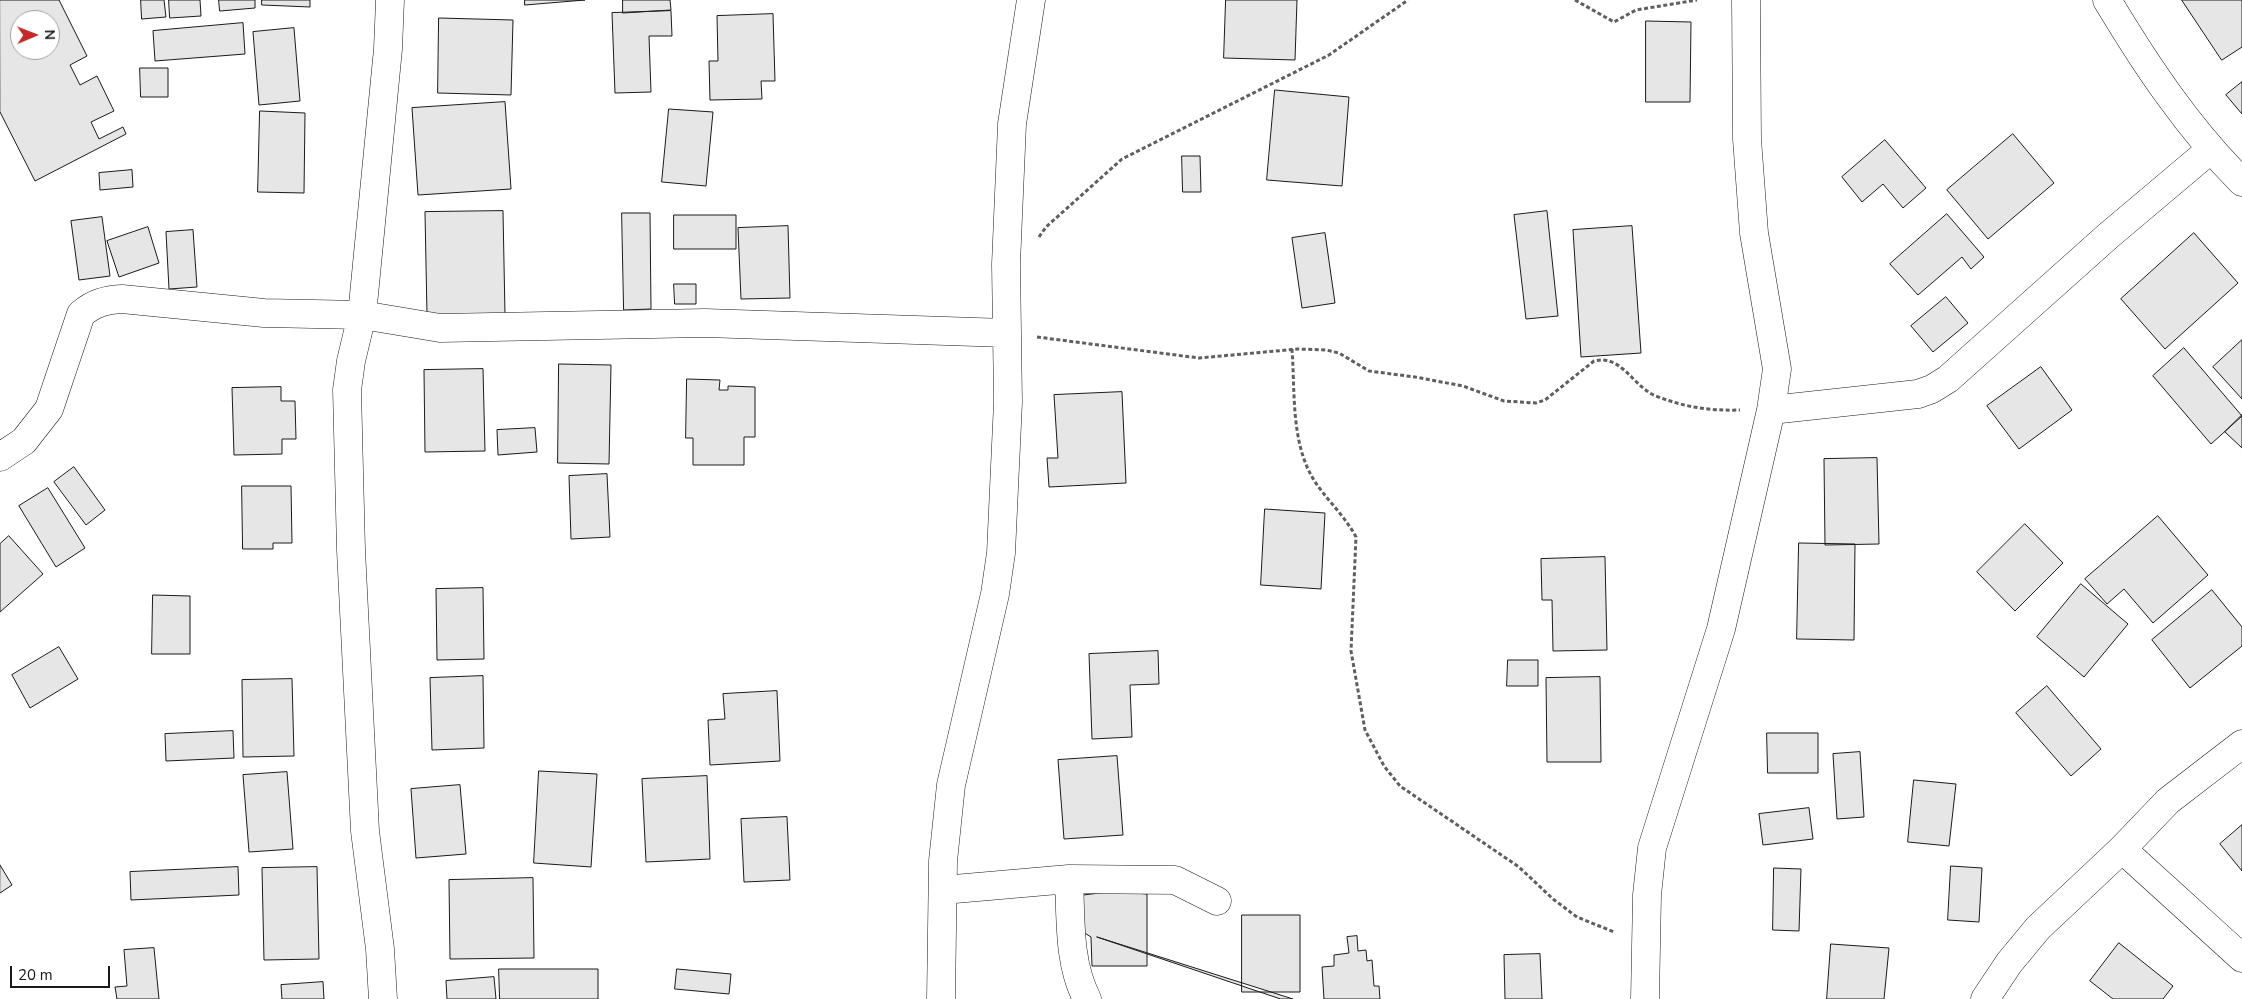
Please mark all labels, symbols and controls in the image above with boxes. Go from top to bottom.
north arrow [10,10,60,60]
text: N [40,29,59,40]
scale bar [12,956,112,988]
text: 20 m [18,965,53,985]

